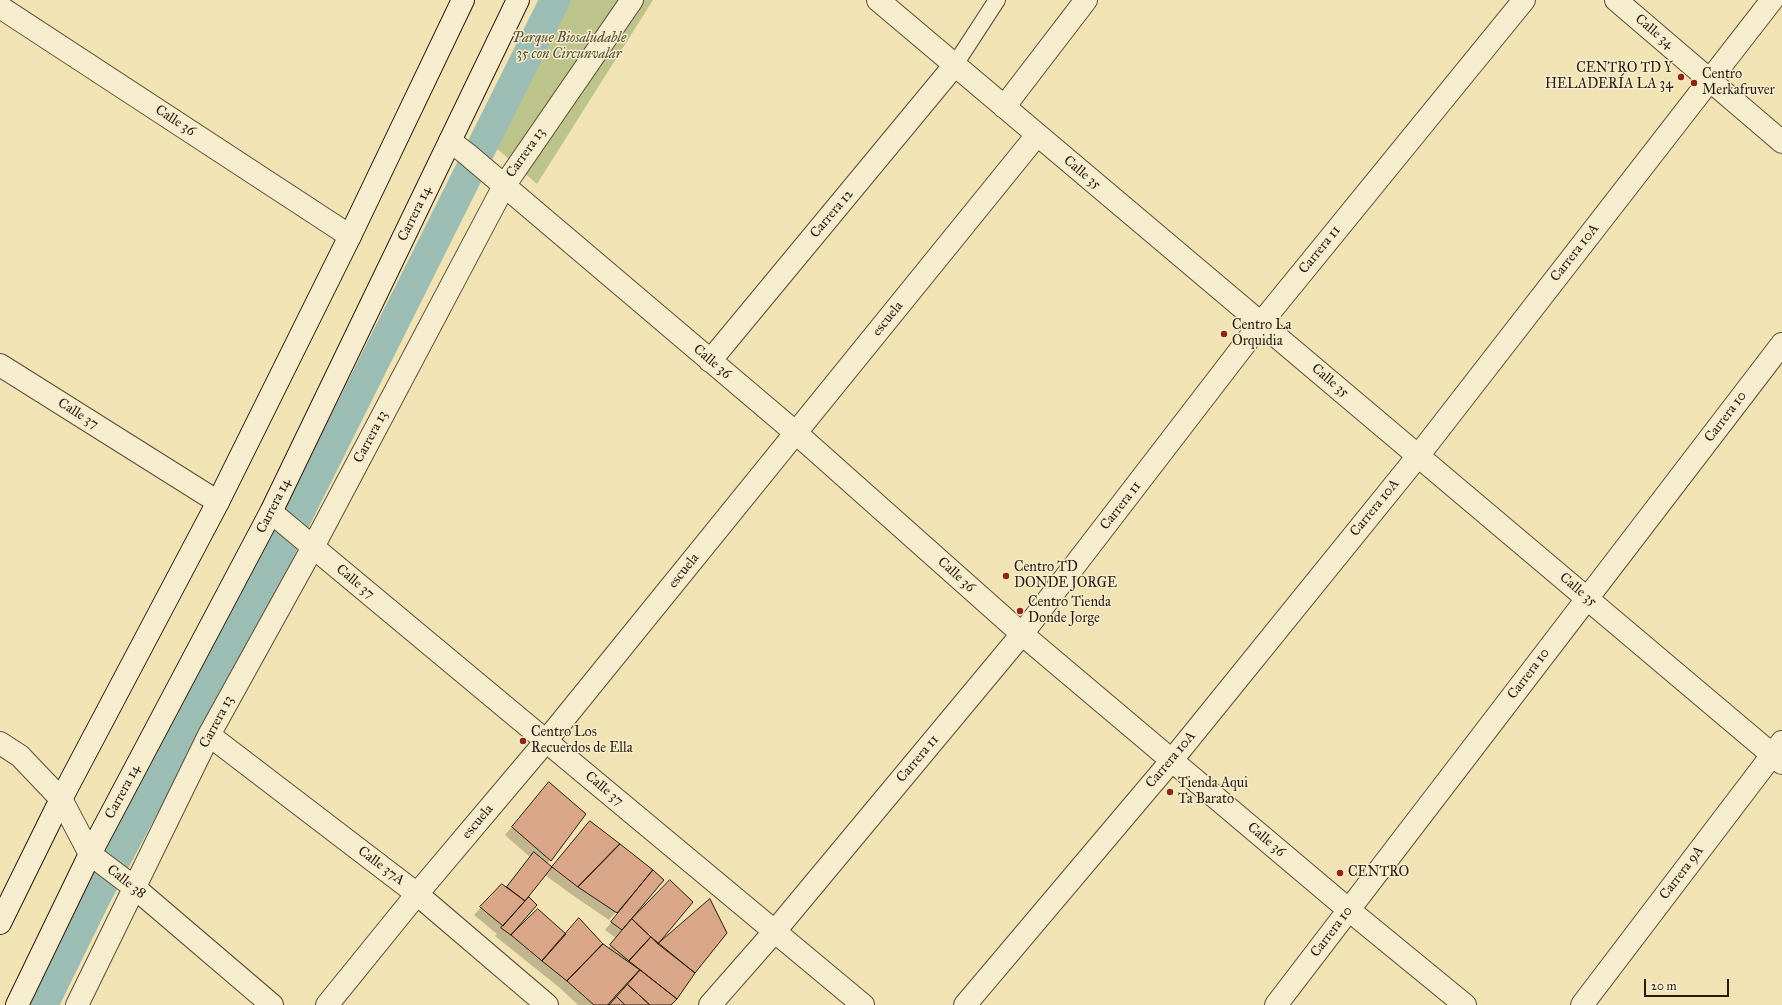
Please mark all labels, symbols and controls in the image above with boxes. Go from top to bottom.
street label: Calle 34 [1631,11,1677,53]
park label: Parque Biosaludable 35 con Circunvalar [512,31,626,64]
place label: CENTRO TD Y HELADERÍA LA 34 [1545,61,1673,94]
place label: Centro Merkafruver [1702,67,1775,100]
marker: CENTRO TD Y HELADERÍA LA 34 [1676,72,1686,82]
marker: Centro Merkafruver [1689,78,1699,88]
street label: Calle 36 [152,102,198,140]
street label: Carrera 13 [503,125,549,181]
street label: Calle 35 [1060,152,1104,194]
street label: Carrera 14 [394,184,436,244]
street label: Carrera 12 [807,186,857,242]
street label: Carrera 10A [1547,221,1603,285]
street label: Carrera 11 [1296,223,1344,277]
street label: escuela [869,298,907,340]
place label: Centro La Orquidia [1232,318,1291,350]
marker: Centro La Orquidia [1219,329,1229,339]
street label: Calle 36 [690,341,734,383]
street label: Calle 35 [1308,360,1352,402]
street label: Carrera 10 [1701,388,1751,446]
street label: Calle 37 [55,395,101,433]
street label: Carrera 13 [350,408,392,466]
street label: Carrera 14 [253,476,295,536]
street label: Carrera 10A [1347,476,1403,540]
street label: Carrera 11 [1097,478,1145,534]
street label: escuela [665,550,703,592]
street label: Calle 36 [934,554,978,596]
place label: Centro TD DONDE JORGE [1014,560,1117,592]
street label: Calle 37 [332,561,378,603]
street label: Calle 35 [1556,569,1600,611]
marker: Centro TD DONDE JORGE [1001,571,1011,581]
place label: Centro Tienda Donde Jorge [1028,595,1111,628]
marker: Centro Tienda Donde Jorge [1015,606,1025,616]
street label: Carrera 10 [1504,645,1554,703]
street label: Carrera 13 [196,693,238,751]
place label: Centro Los Recuerdos de Ella [531,725,633,758]
street label: Carrera 10A [1142,728,1200,792]
street label: Carrera 11 [893,732,943,786]
marker: Centro Los Recuerdos de Ella [518,736,528,746]
street label: Carrera 14 [102,762,144,822]
street label: Calle 37 [581,768,627,810]
place label: Tienda Aqui Ta Barato [1178,776,1248,808]
marker: Tienda Aqui Ta Barato [1165,787,1175,797]
street label: escuela [459,801,497,843]
street label: Calle 36 [1244,819,1288,861]
street label: Calle 37A [354,843,408,889]
street label: Carrera 9A [1656,843,1708,903]
street label: Calle 38 [103,862,149,902]
place label: CENTRO [1348,865,1409,881]
marker: CENTRO [1335,868,1345,878]
street label: Carrera 10 [1307,903,1357,961]
scale bar [1646,971,1731,997]
text: 20 m [1651,979,1677,993]

